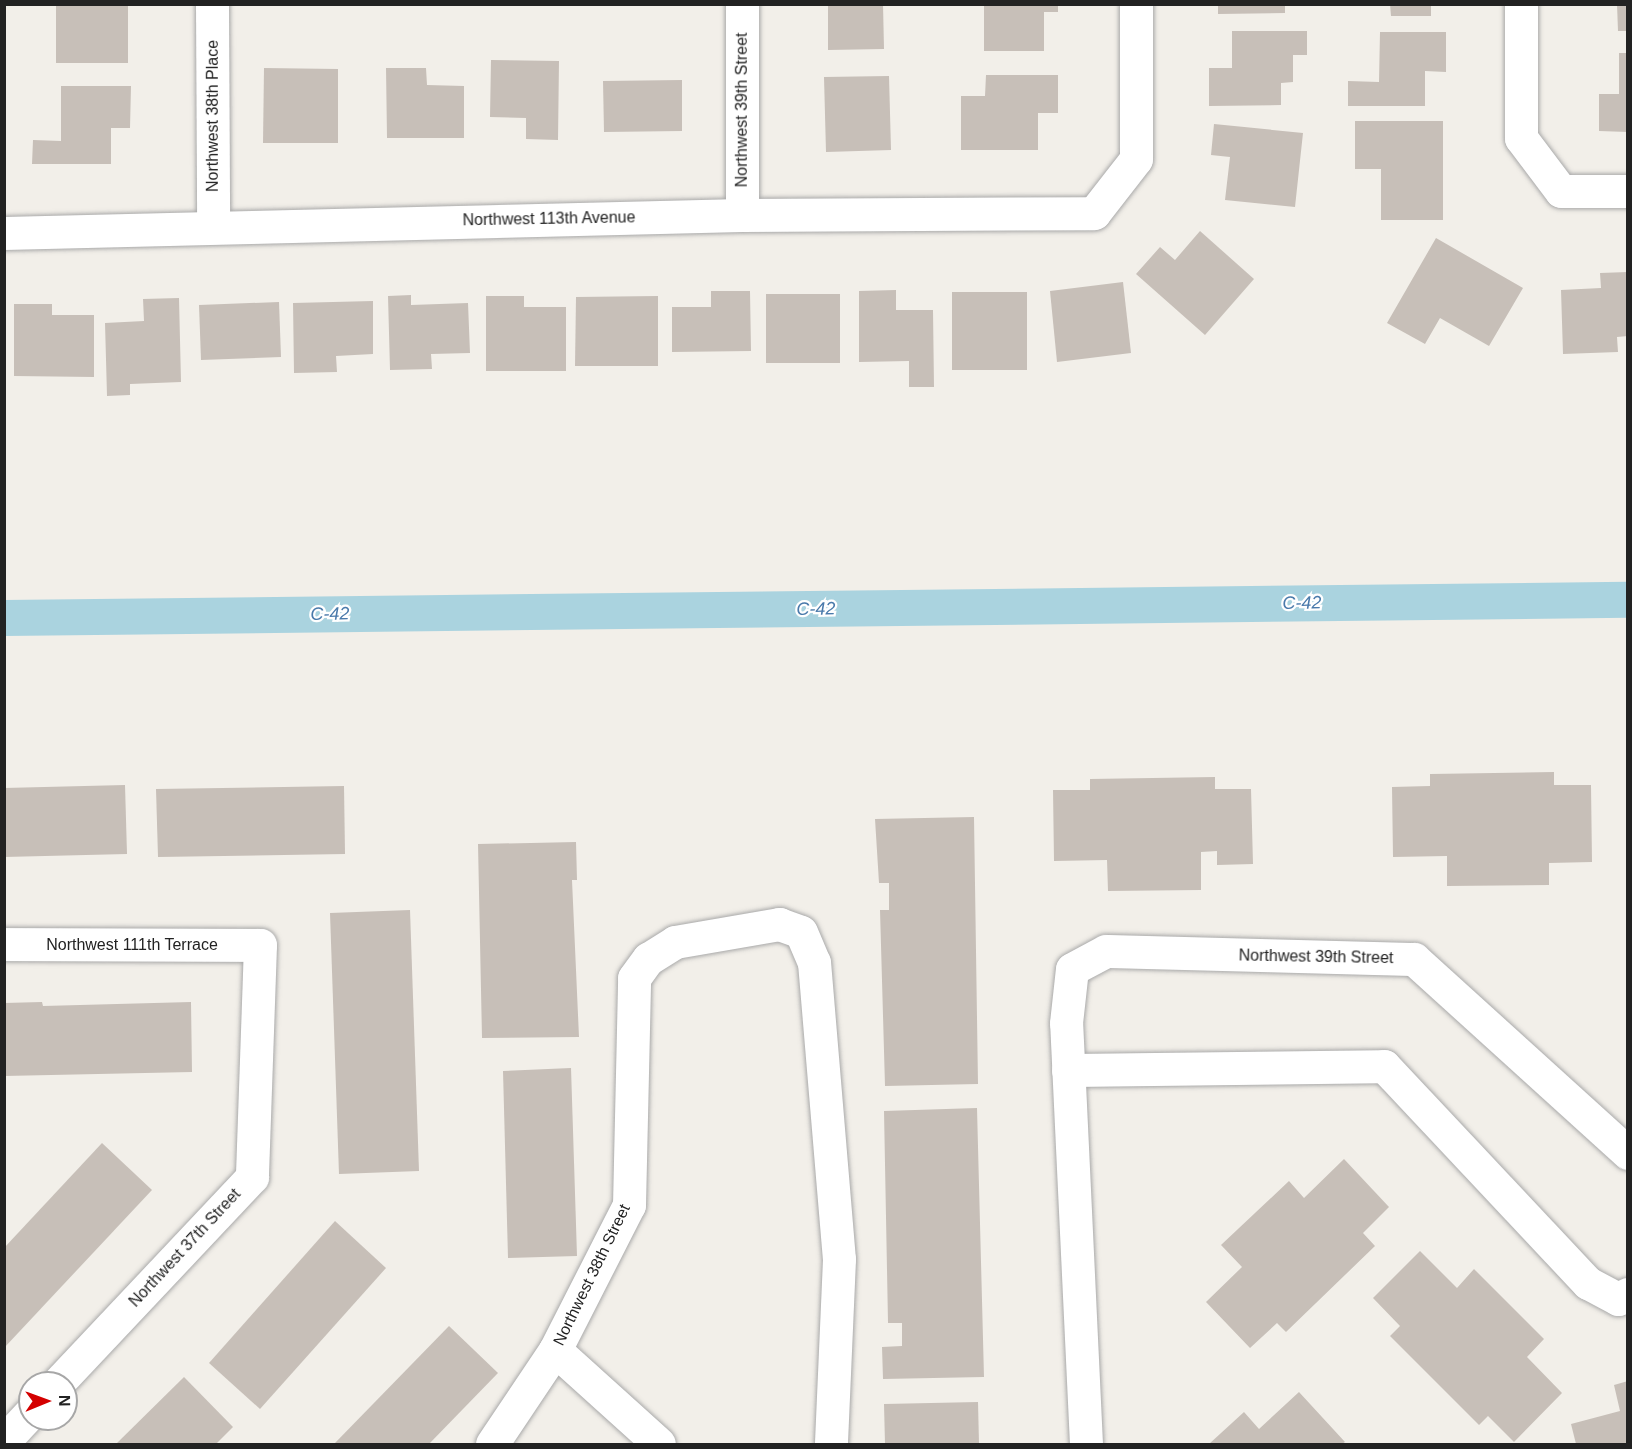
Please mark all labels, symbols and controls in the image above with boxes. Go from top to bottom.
street label: Northwest 39th Street [732,33,752,187]
street label: Northwest 38th Place [203,40,223,192]
street label: Northwest 113th Avenue [462,208,636,230]
water label: C-42 [1282,592,1322,614]
water label: C-42 [796,598,836,620]
water label: C-42 [310,603,350,625]
street label: Northwest 111th Terrace [46,935,218,955]
street label: Northwest 39th Street [1238,946,1394,968]
street label: Northwest 37th Street [125,1185,245,1311]
street label: Northwest 38th Street [549,1201,635,1349]
north arrow [18,1371,78,1431]
text: N [56,1395,73,1407]

